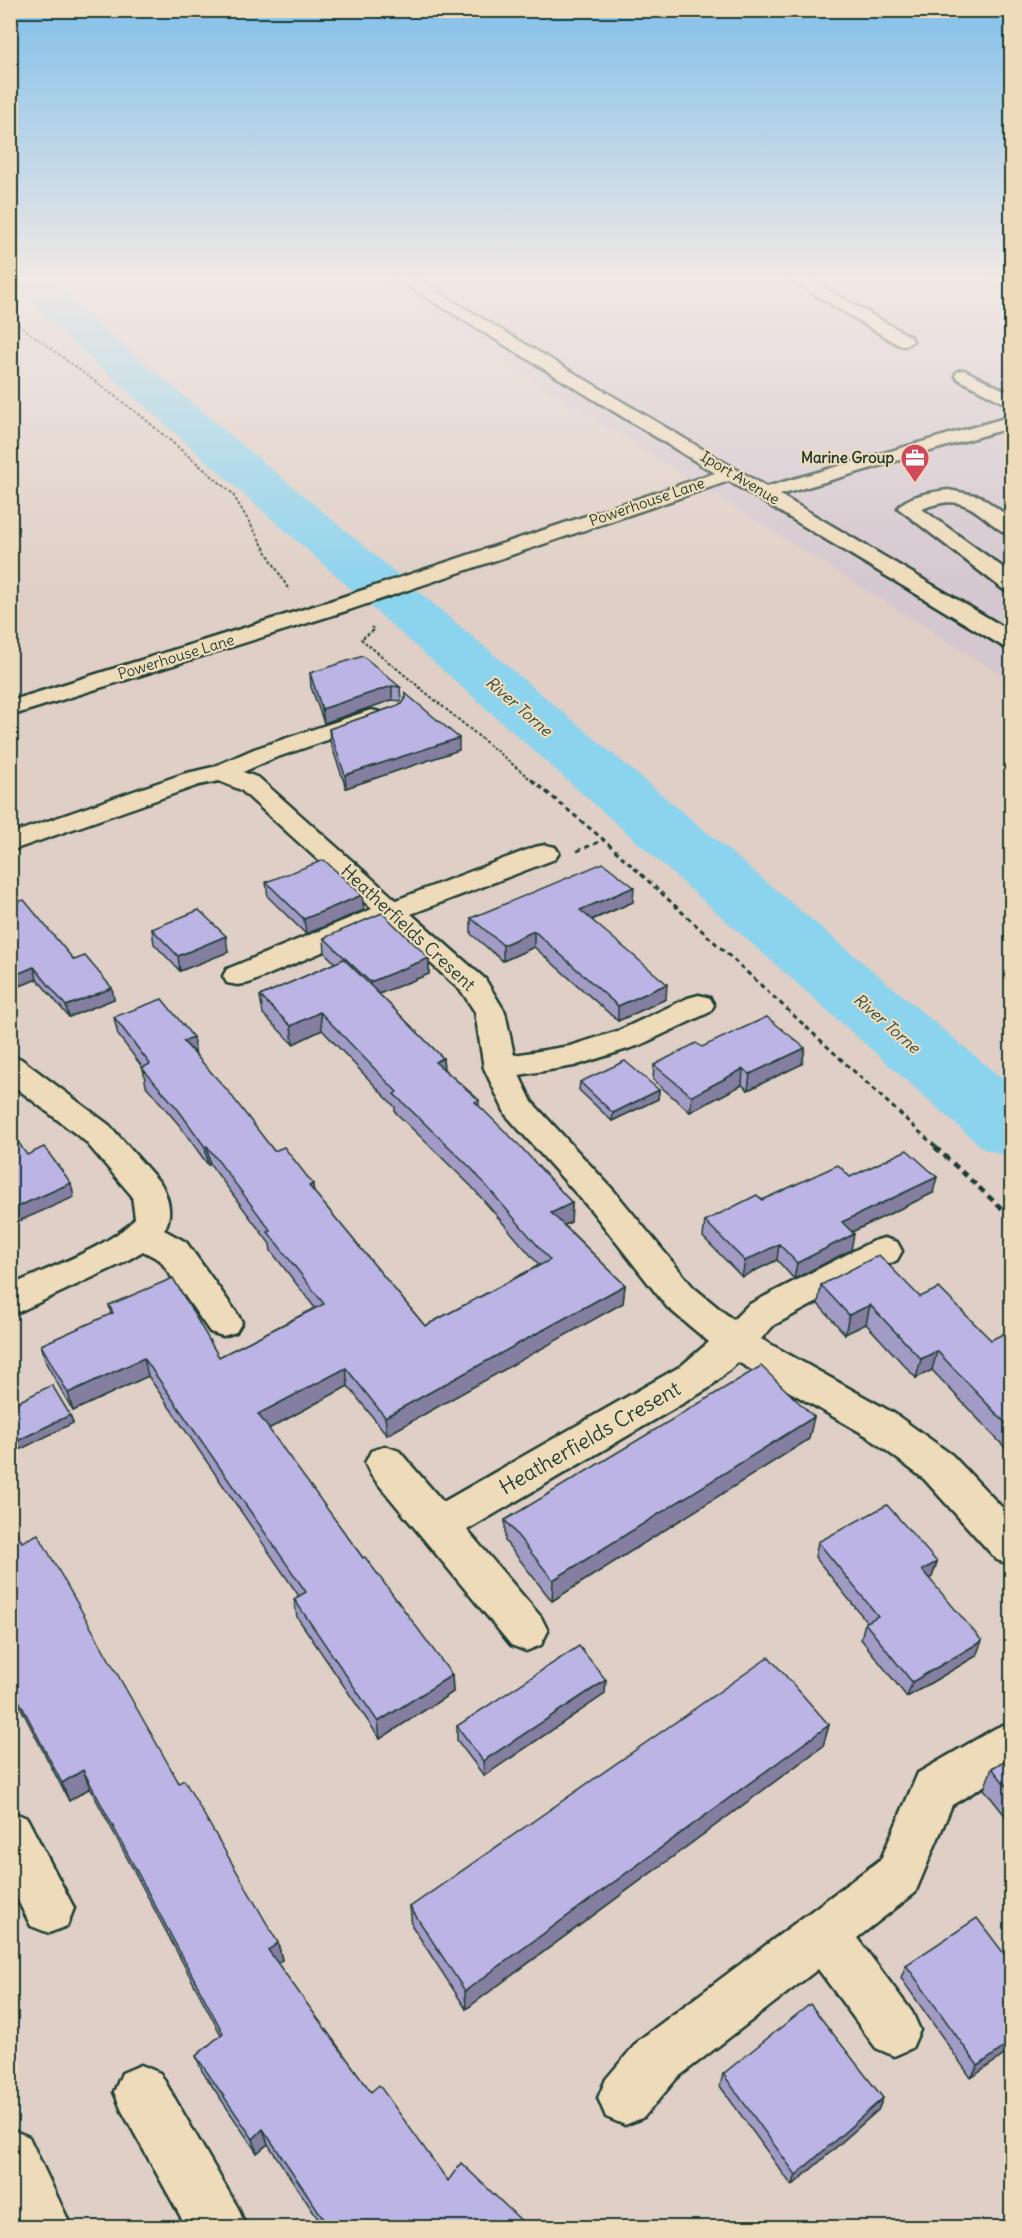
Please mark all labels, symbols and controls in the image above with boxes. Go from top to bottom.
office icon: Marine Group [899,442,931,484]
street label: Iport Avenue [697,447,783,508]
place label: Marine Group [801,448,894,468]
street label: Powerhouse Lane [587,473,707,530]
street label: Powerhouse Lane [115,630,236,683]
water label: River Torne [482,672,557,741]
street label: Heatherfields Cresent [336,859,480,996]
water label: River Torne [850,989,925,1058]
street label: Heatherfields Cresent [494,1375,685,1500]

